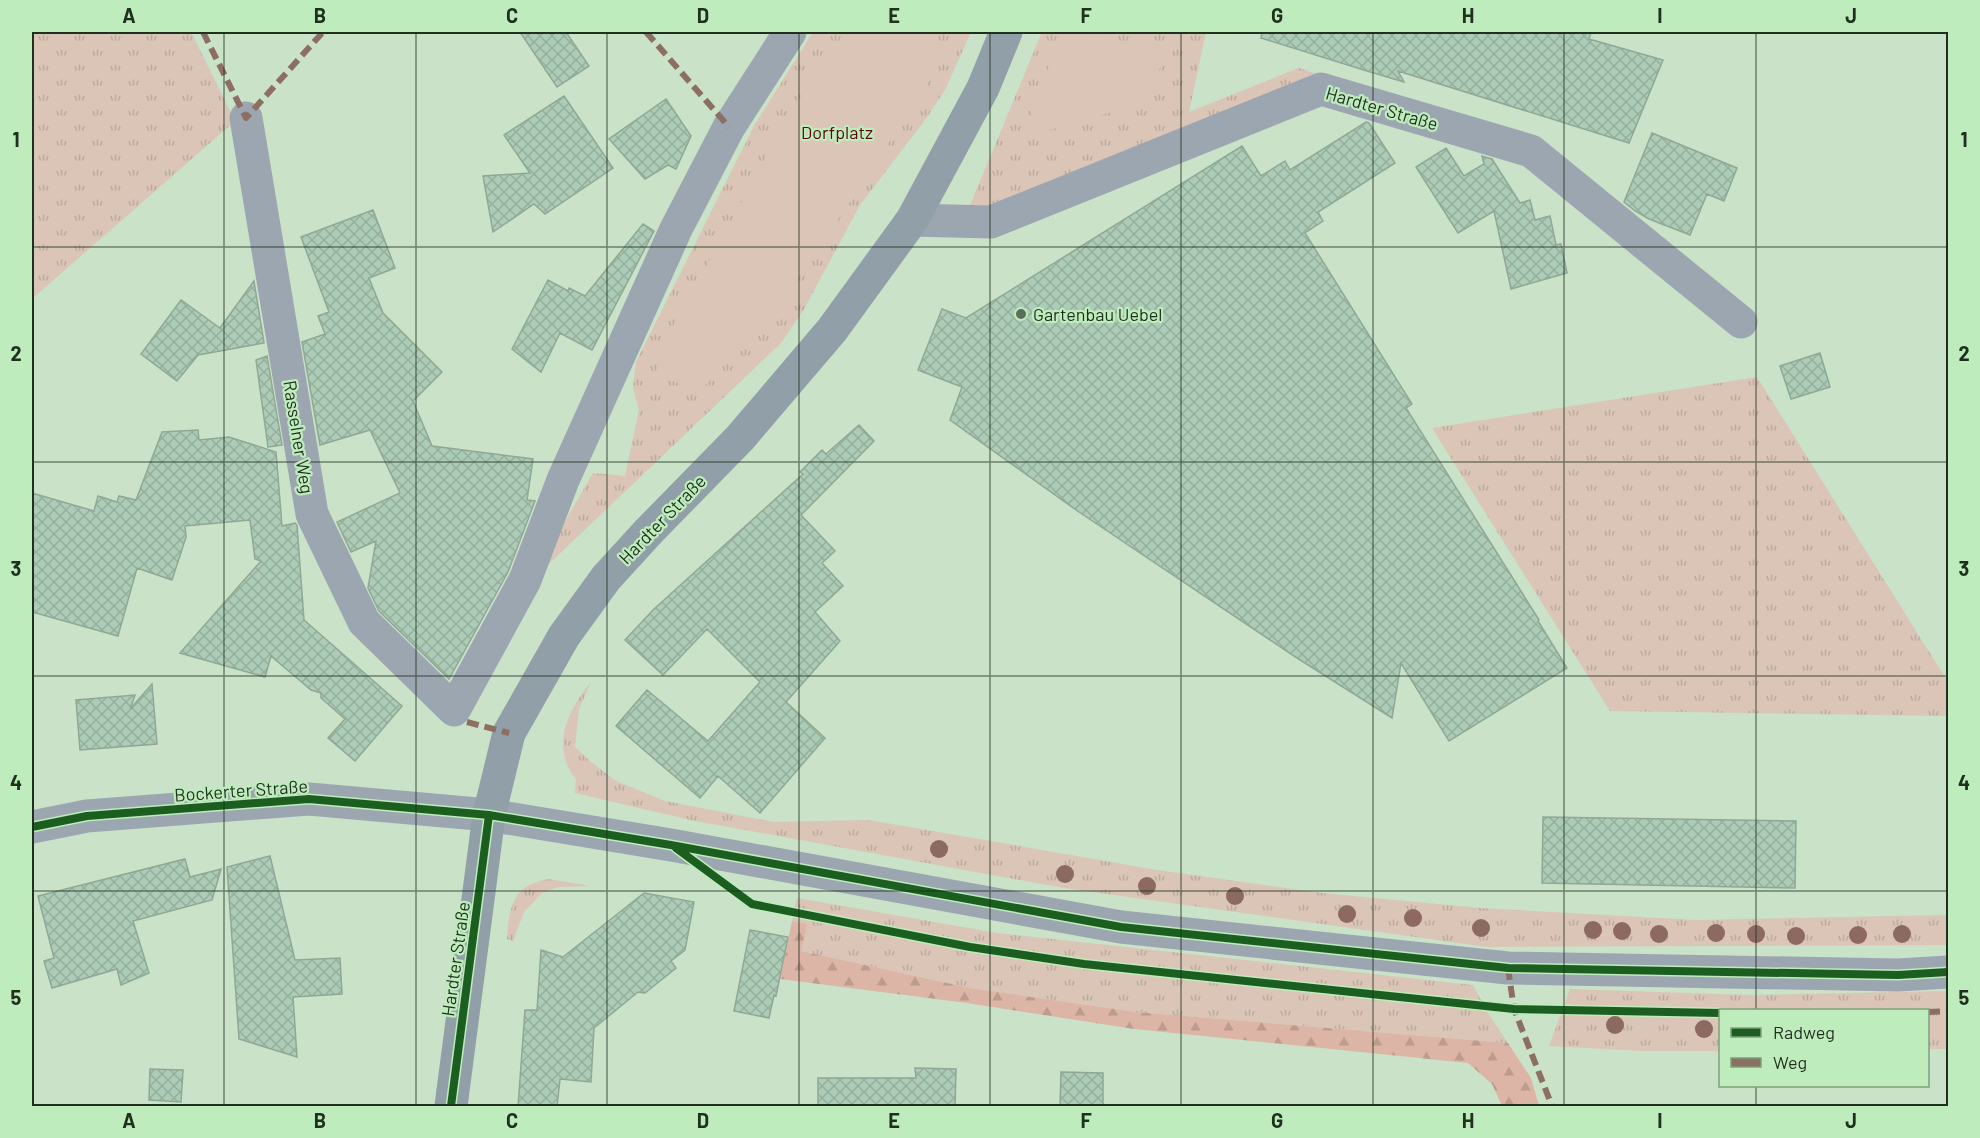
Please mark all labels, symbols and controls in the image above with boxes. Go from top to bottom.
text: A [122,3,136,27]
text: B [314,3,326,27]
text: C [506,3,518,27]
text: D [697,3,709,27]
text: E [888,3,900,27]
text: F [1080,3,1092,27]
text: G [1271,3,1283,27]
text: H [1462,3,1474,27]
text: I [1657,3,1663,27]
text: J [1845,3,1857,27]
street label: Hardter Straße [1323,81,1441,135]
park label: Dorfplatz [801,121,873,143]
text: 1 [12,127,20,151]
text: 1 [1960,127,1968,151]
place label: Gartenbau Uebel [1033,303,1162,325]
marker: Gartenbau Uebel [1014,307,1028,321]
text: 2 [10,341,22,365]
text: 2 [1958,341,1970,365]
street label: Rasselner Weg [279,379,319,495]
street label: Hardter Straße [614,470,710,568]
text: 3 [11,556,21,580]
text: 3 [1959,556,1969,580]
text: 4 [10,770,22,794]
text: 4 [1958,770,1970,794]
street label: Bockerter Straße [173,774,309,806]
street label: Hardter Straße [436,900,474,1018]
text: 5 [11,985,22,1009]
text: 5 [1959,985,1970,1009]
legend [1719,1009,1929,1087]
text: Radweg [1773,1021,1835,1043]
text: Weg [1773,1051,1807,1073]
text: A [122,1108,136,1132]
text: B [314,1108,326,1132]
text: C [506,1108,518,1132]
text: D [697,1108,709,1132]
text: E [888,1108,900,1132]
text: F [1080,1108,1092,1132]
text: G [1271,1108,1283,1132]
text: H [1462,1108,1474,1132]
text: I [1657,1108,1663,1132]
text: J [1845,1108,1857,1132]

